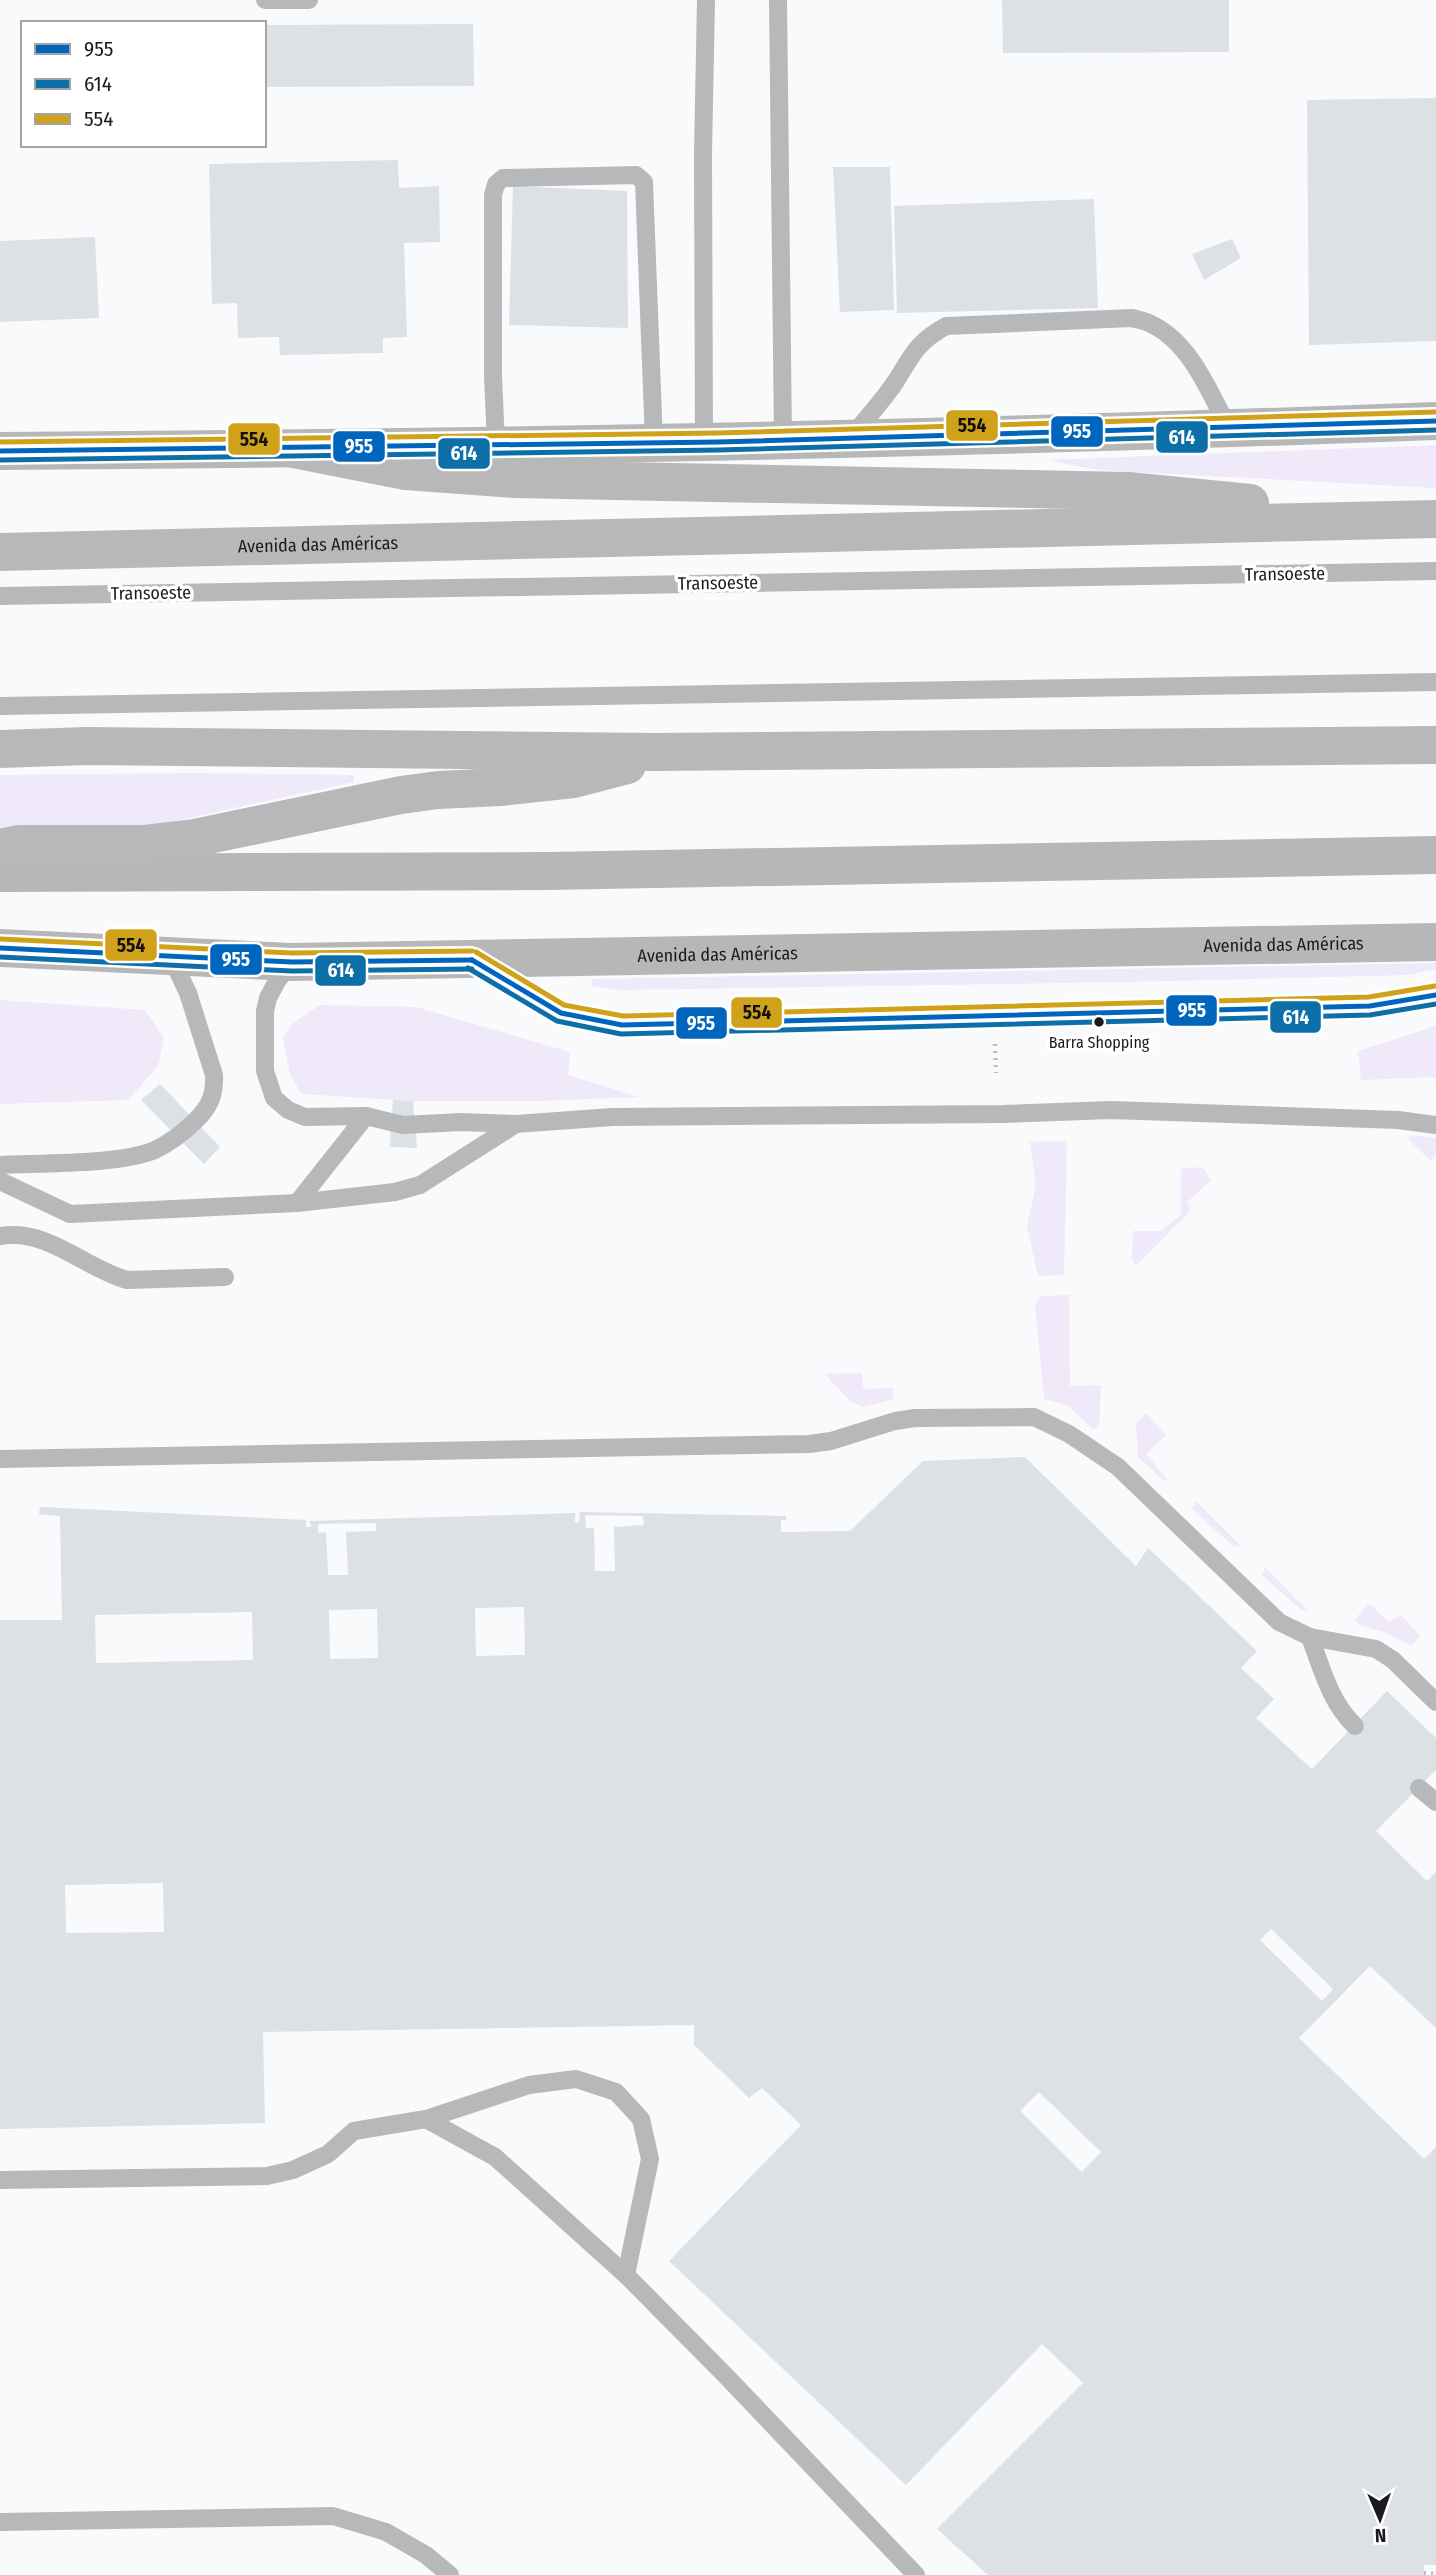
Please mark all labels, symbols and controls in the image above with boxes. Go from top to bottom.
legend [21,21,266,147]
text: 955 [84,36,113,62]
text: 614 [84,71,112,97]
text: 554 [84,106,113,132]
line badge: 554 [945,409,999,442]
text: 554 [958,414,986,437]
line badge: 955 [1050,415,1104,448]
text: 955 [1063,420,1091,443]
line badge: 614 [1155,420,1209,454]
line badge: 554 [227,422,281,456]
text: 614 [1169,426,1196,449]
text: 554 [240,428,268,451]
line badge: 955 [332,430,386,463]
text: 955 [345,435,373,458]
line badge: 614 [437,437,491,470]
text: 614 [451,442,478,465]
street label: Avenida das Américas [238,532,399,558]
street label: Transoeste [1245,562,1325,586]
street label: Transoeste [678,571,758,595]
street label: Transoeste [111,581,191,605]
line badge: 554 [104,928,158,962]
street label: Avenida das Américas [1203,932,1364,957]
text: 554 [117,934,145,957]
street label: Avenida das Américas [637,942,798,967]
line badge: 955 [209,943,263,976]
text: 955 [222,948,250,971]
line badge: 614 [314,954,367,987]
text: 614 [328,959,355,982]
line badge: 955 [1165,994,1218,1027]
line badge: 554 [730,996,783,1029]
text: 955 [1178,999,1206,1022]
line badge: 614 [1269,1000,1322,1034]
text: 554 [743,1001,771,1024]
line badge: 955 [675,1006,728,1040]
text: 614 [1283,1006,1310,1029]
text: 955 [687,1012,715,1035]
marker: Barra Shopping [1092,1015,1106,1029]
place label: Barra Shopping [1049,1033,1150,1052]
north arrow [1345,2484,1415,2554]
text: N [1374,2524,1387,2547]

